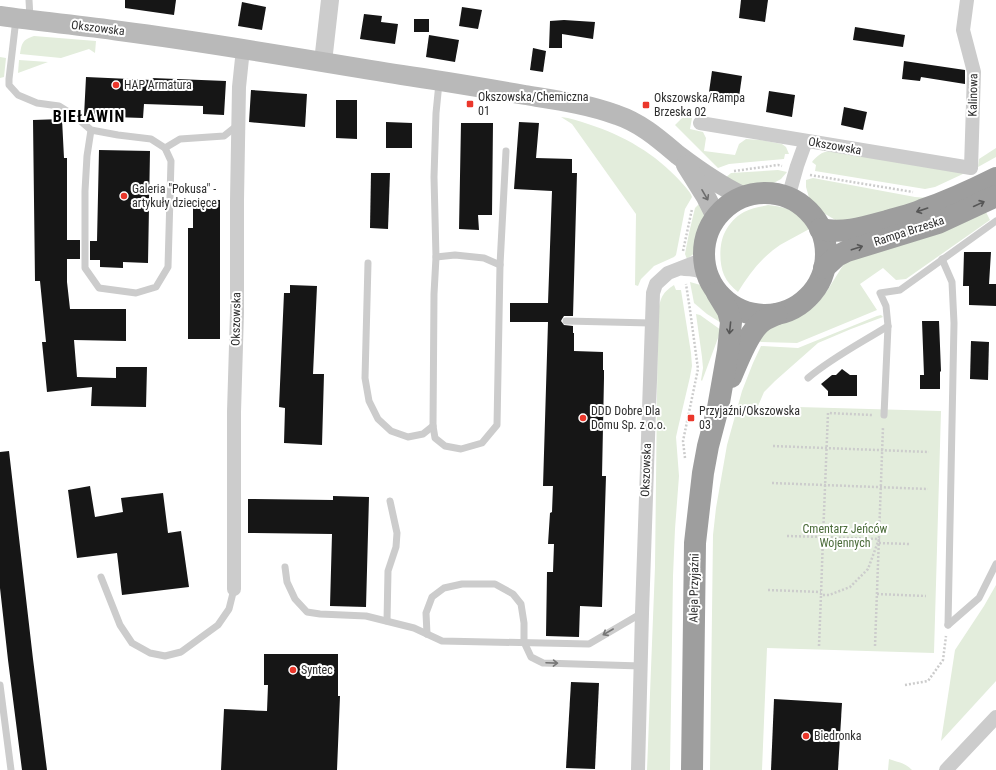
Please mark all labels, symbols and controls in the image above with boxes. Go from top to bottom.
street label: Okszowska [70,18,126,38]
street label: Kalinowa [966,73,980,117]
place label: HAP Armatura [124,78,192,92]
marker: HAP Armatura [111,80,121,90]
place label: Okszowska/Chemiczna 01 [478,90,589,118]
place label: Okszowska/Rampa Brzeska 02 [654,91,745,119]
marker: Okszowska/Chemiczna 01 [465,99,475,109]
marker: Okszowska/Rampa Brzeska 02 [641,100,651,110]
district label: BIEŁAWIN [53,107,125,126]
street label: Okszowska [807,134,863,158]
place label: Galeria "Pokusa" - artykuły dziecięce [132,182,217,210]
one-way arrow [702,189,710,201]
marker: Galeria "Pokusa" - artykuły dziecięce [119,191,129,201]
one-way arrow [972,200,984,207]
one-way arrow [916,207,928,215]
street label: Rampa Brzeska [872,213,946,249]
one-way arrow [850,244,863,251]
street label: Okszowska [229,292,243,346]
one-way arrow [727,321,734,334]
place label: DDD Dobre Dla Domu Sp. z o.o. [591,404,666,432]
place label: Przyjaźni/Okszowska 03 [699,404,800,432]
marker: DDD Dobre Dla Domu Sp. z o.o. [578,413,588,423]
marker: Przyjaźni/Okszowska 03 [686,413,696,423]
street label: Okszowska [638,443,654,497]
park label: Cmentarz Jeńców Wojennych [803,522,888,550]
street label: Aleja Przyjaźni [686,553,702,623]
one-way arrow [602,629,614,637]
one-way arrow [545,659,558,667]
place label: Syntec [301,663,333,677]
marker: Syntec [288,665,298,675]
place label: Biedronka [814,729,862,743]
marker: Biedronka [801,731,811,741]

